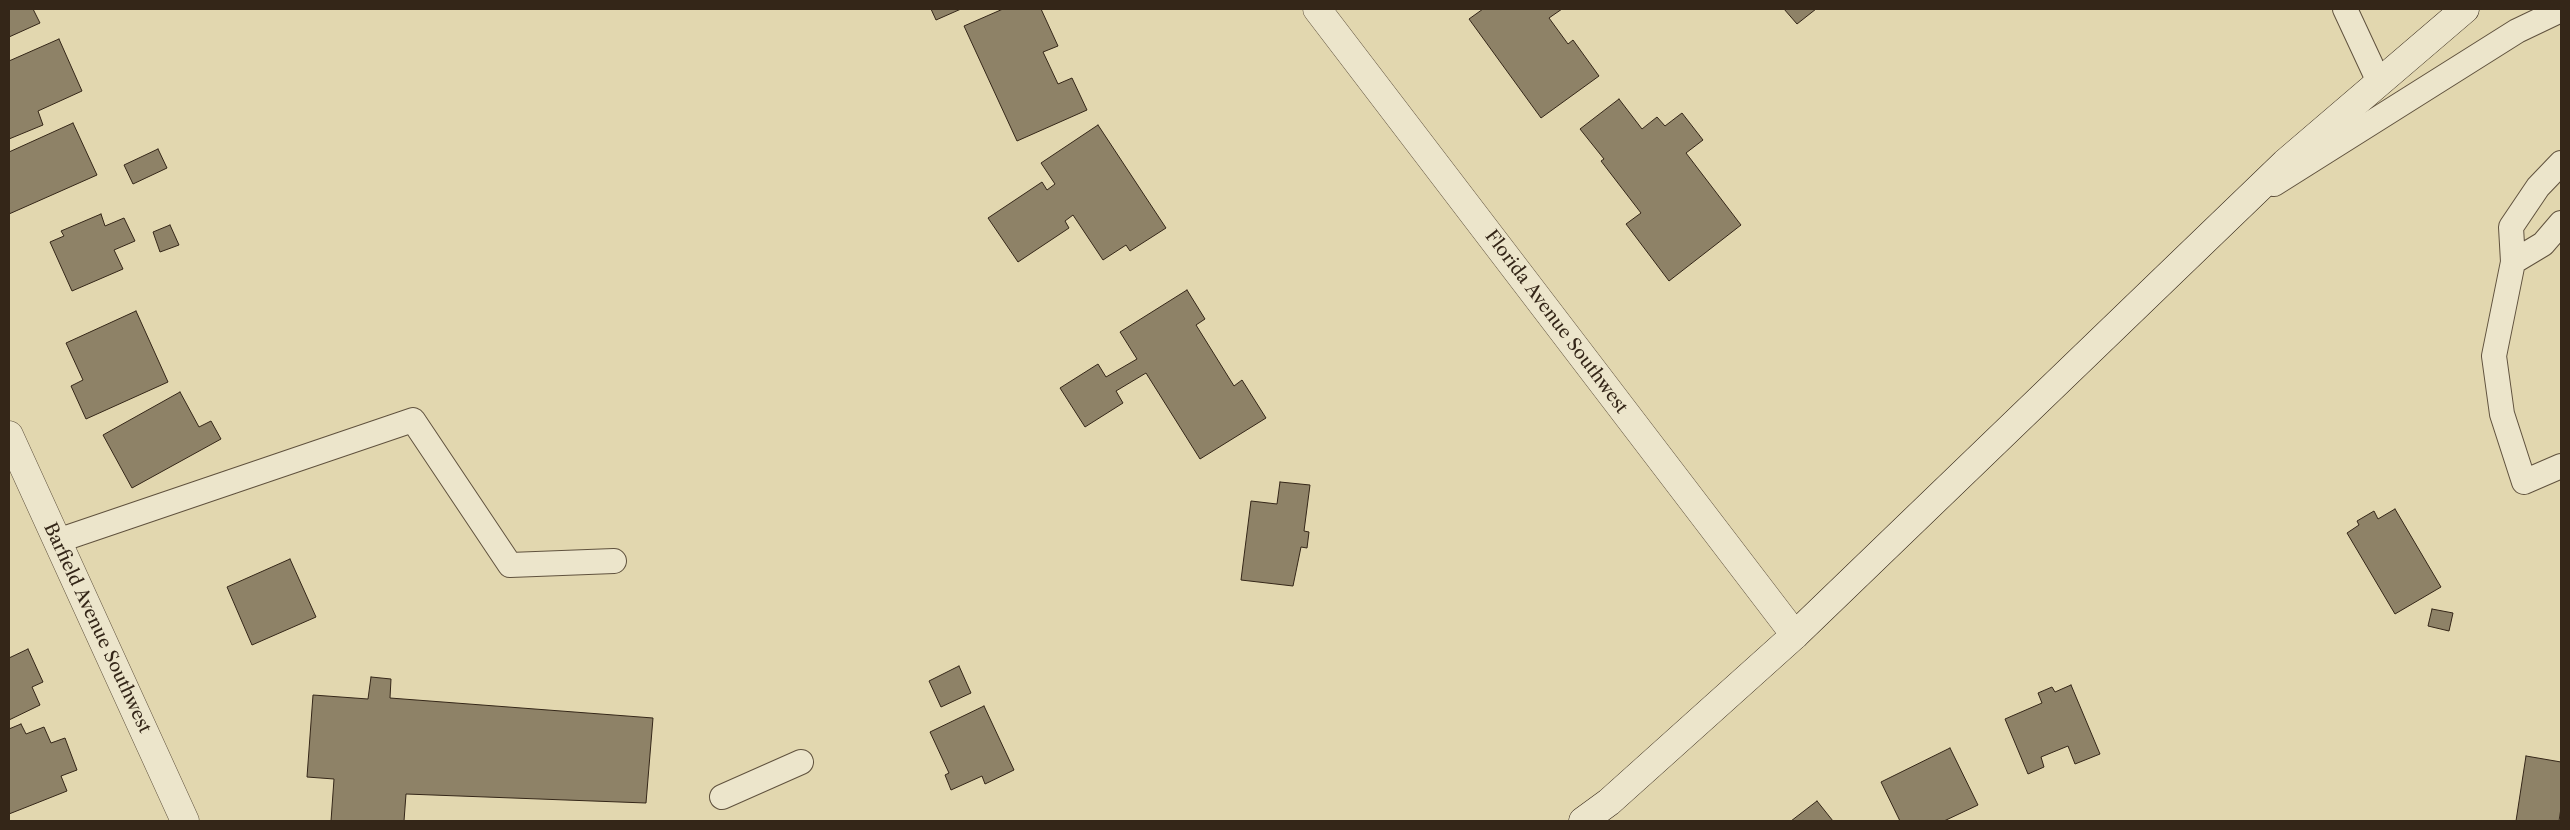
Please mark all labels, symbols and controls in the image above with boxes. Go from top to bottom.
street label: Florida Avenue Southwest [1480,226,1632,418]
street label: Barfield Avenue Southwest [39,519,155,737]

